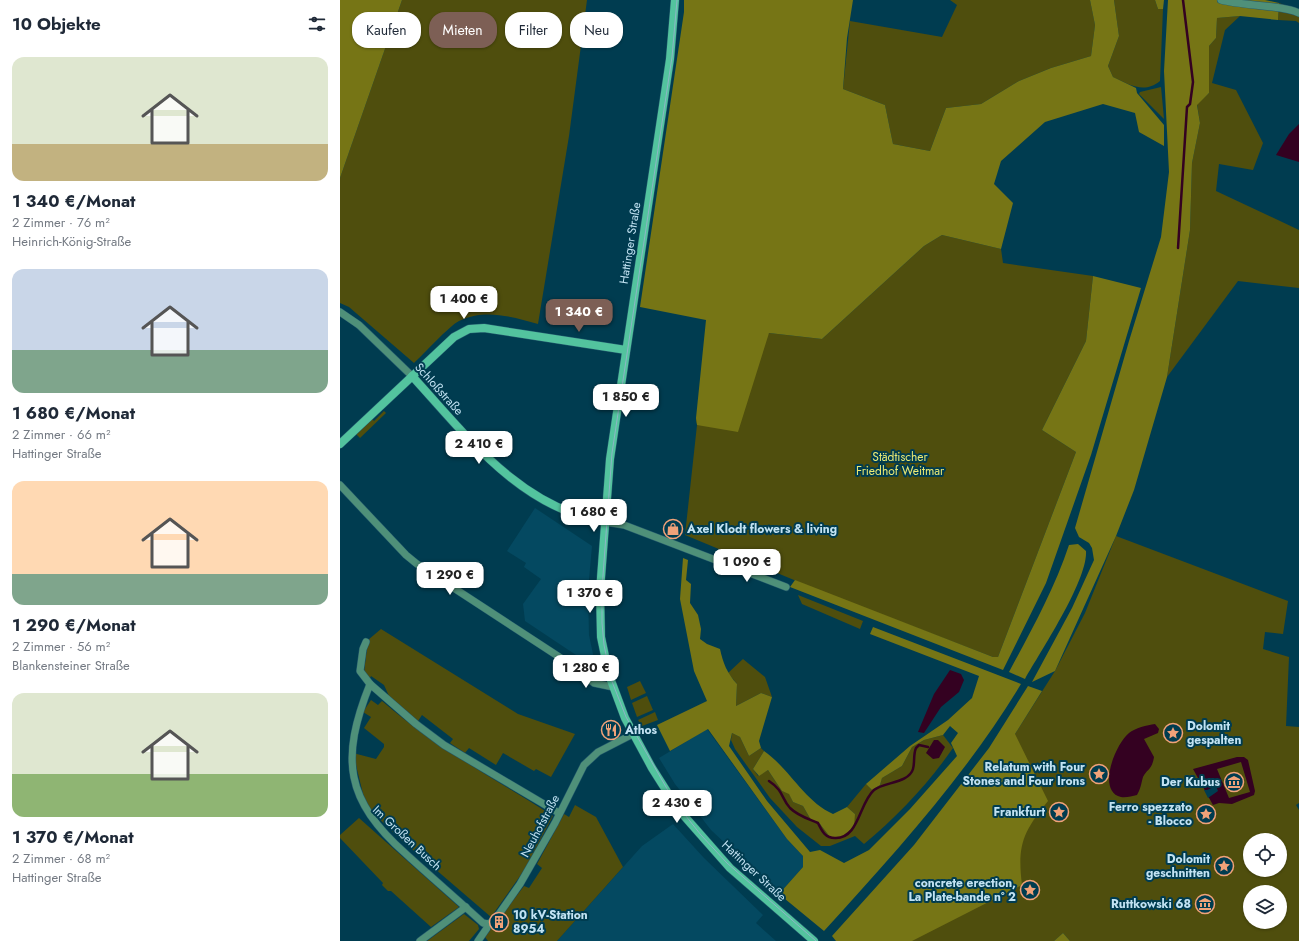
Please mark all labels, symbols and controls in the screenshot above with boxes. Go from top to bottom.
text: 10 Objekte [12,12,101,36]
chip: Kaufen [352,12,421,48]
chip: Mieten [429,12,497,48]
chip: Filter [505,12,562,48]
chip: Neu [570,12,623,48]
icon: filters [306,13,328,35]
icon: home [134,83,206,155]
text: 1 340 €/Monat [12,189,136,213]
street label: Hattinger Straße [615,201,645,285]
text: 2 Zimmer · 76 m² [12,213,110,232]
text: Heinrich-König-Straße [12,232,131,251]
pin: 1 400 € [427,286,501,320]
text: 1 400 € [439,289,489,308]
icon: home [134,295,206,367]
pin: 1 340 € [542,299,616,333]
text: 1 340 € [555,302,603,321]
street label: Schloßstraße [410,359,468,419]
pin: 1 850 € [589,384,663,418]
text: 1 850 € [602,387,650,406]
text: 1 680 €/Monat [12,401,135,425]
text: 2 Zimmer · 66 m² [12,425,110,444]
pin: 2 410 € [442,431,516,465]
text: 2 410 € [454,434,504,453]
text: Hattinger Straße [12,444,101,463]
park label: Städtischer Friedhof Weitmar [856,448,945,480]
pin: 1 680 € [557,499,631,533]
text: 1 680 € [570,502,618,521]
icon: home [134,507,206,579]
shop icon: Axel Klodt flowers & living [662,518,684,540]
place label: Axel Klodt flowers & living [686,520,837,538]
pin: 1 090 € [710,549,784,583]
text: 1 090 € [723,552,771,571]
pin: 1 290 € [413,562,487,596]
text: 1 290 € [426,565,474,584]
pin: 1 370 € [553,580,627,614]
text: 1 370 € [566,583,614,602]
text: 1 290 €/Monat [12,613,136,637]
text: 2 Zimmer · 56 m² [12,637,110,656]
pin: 1 280 € [549,655,623,689]
text: Blankensteiner Straße [12,656,130,675]
text: 1 280 € [562,658,610,677]
place label: Dolomit gespalten [1187,717,1241,749]
icon: home [134,719,206,791]
restaurant icon: Athos [600,719,622,741]
place label: Athos [624,721,658,739]
place icon: Dolomit gespalten [1162,722,1184,744]
place label: Relatum with Four Stones and Four Irons [963,758,1086,790]
place icon: Relatum with Four Stones and Four Irons [1088,763,1110,785]
museum icon: Der Kubus [1223,771,1245,793]
place label: Der Kubus [1161,773,1221,791]
pin: 2 430 € [640,790,714,824]
street label: Neuhofstraße [516,791,564,861]
text: 2 430 € [652,793,702,812]
place label: Ferro spezzato - Blocco [1109,798,1192,830]
street label: Im Großen Busch [369,801,445,875]
place icon: Frankfurt [1048,801,1070,823]
place label: Frankfurt [994,803,1045,821]
place icon: Ferro spezzato - Blocco [1195,803,1217,825]
text: 1 370 €/Monat [12,825,134,849]
map controls [1243,833,1287,929]
button: locate [1243,833,1287,877]
street label: Hattinger Straße [718,836,790,906]
text: 2 Zimmer · 68 m² [12,849,110,868]
place label: Dolomit geschnitten [1146,850,1210,882]
place icon: Dolomit geschnitten [1213,855,1235,877]
text: Hattinger Straße [12,868,101,887]
place label: concrete erection, La Plate-bande n° 2 [908,874,1016,906]
place icon: concrete erection, La Plate-bande n° 2 [1019,879,1041,901]
button: layers [1243,885,1287,929]
museum icon: Ruttkowski 68 [1194,893,1216,915]
place label: Ruttkowski 68 [1111,895,1191,913]
place label: 10 kV-Station 8954 [513,906,588,938]
building icon: 10 kV-Station 8954 [488,911,510,933]

